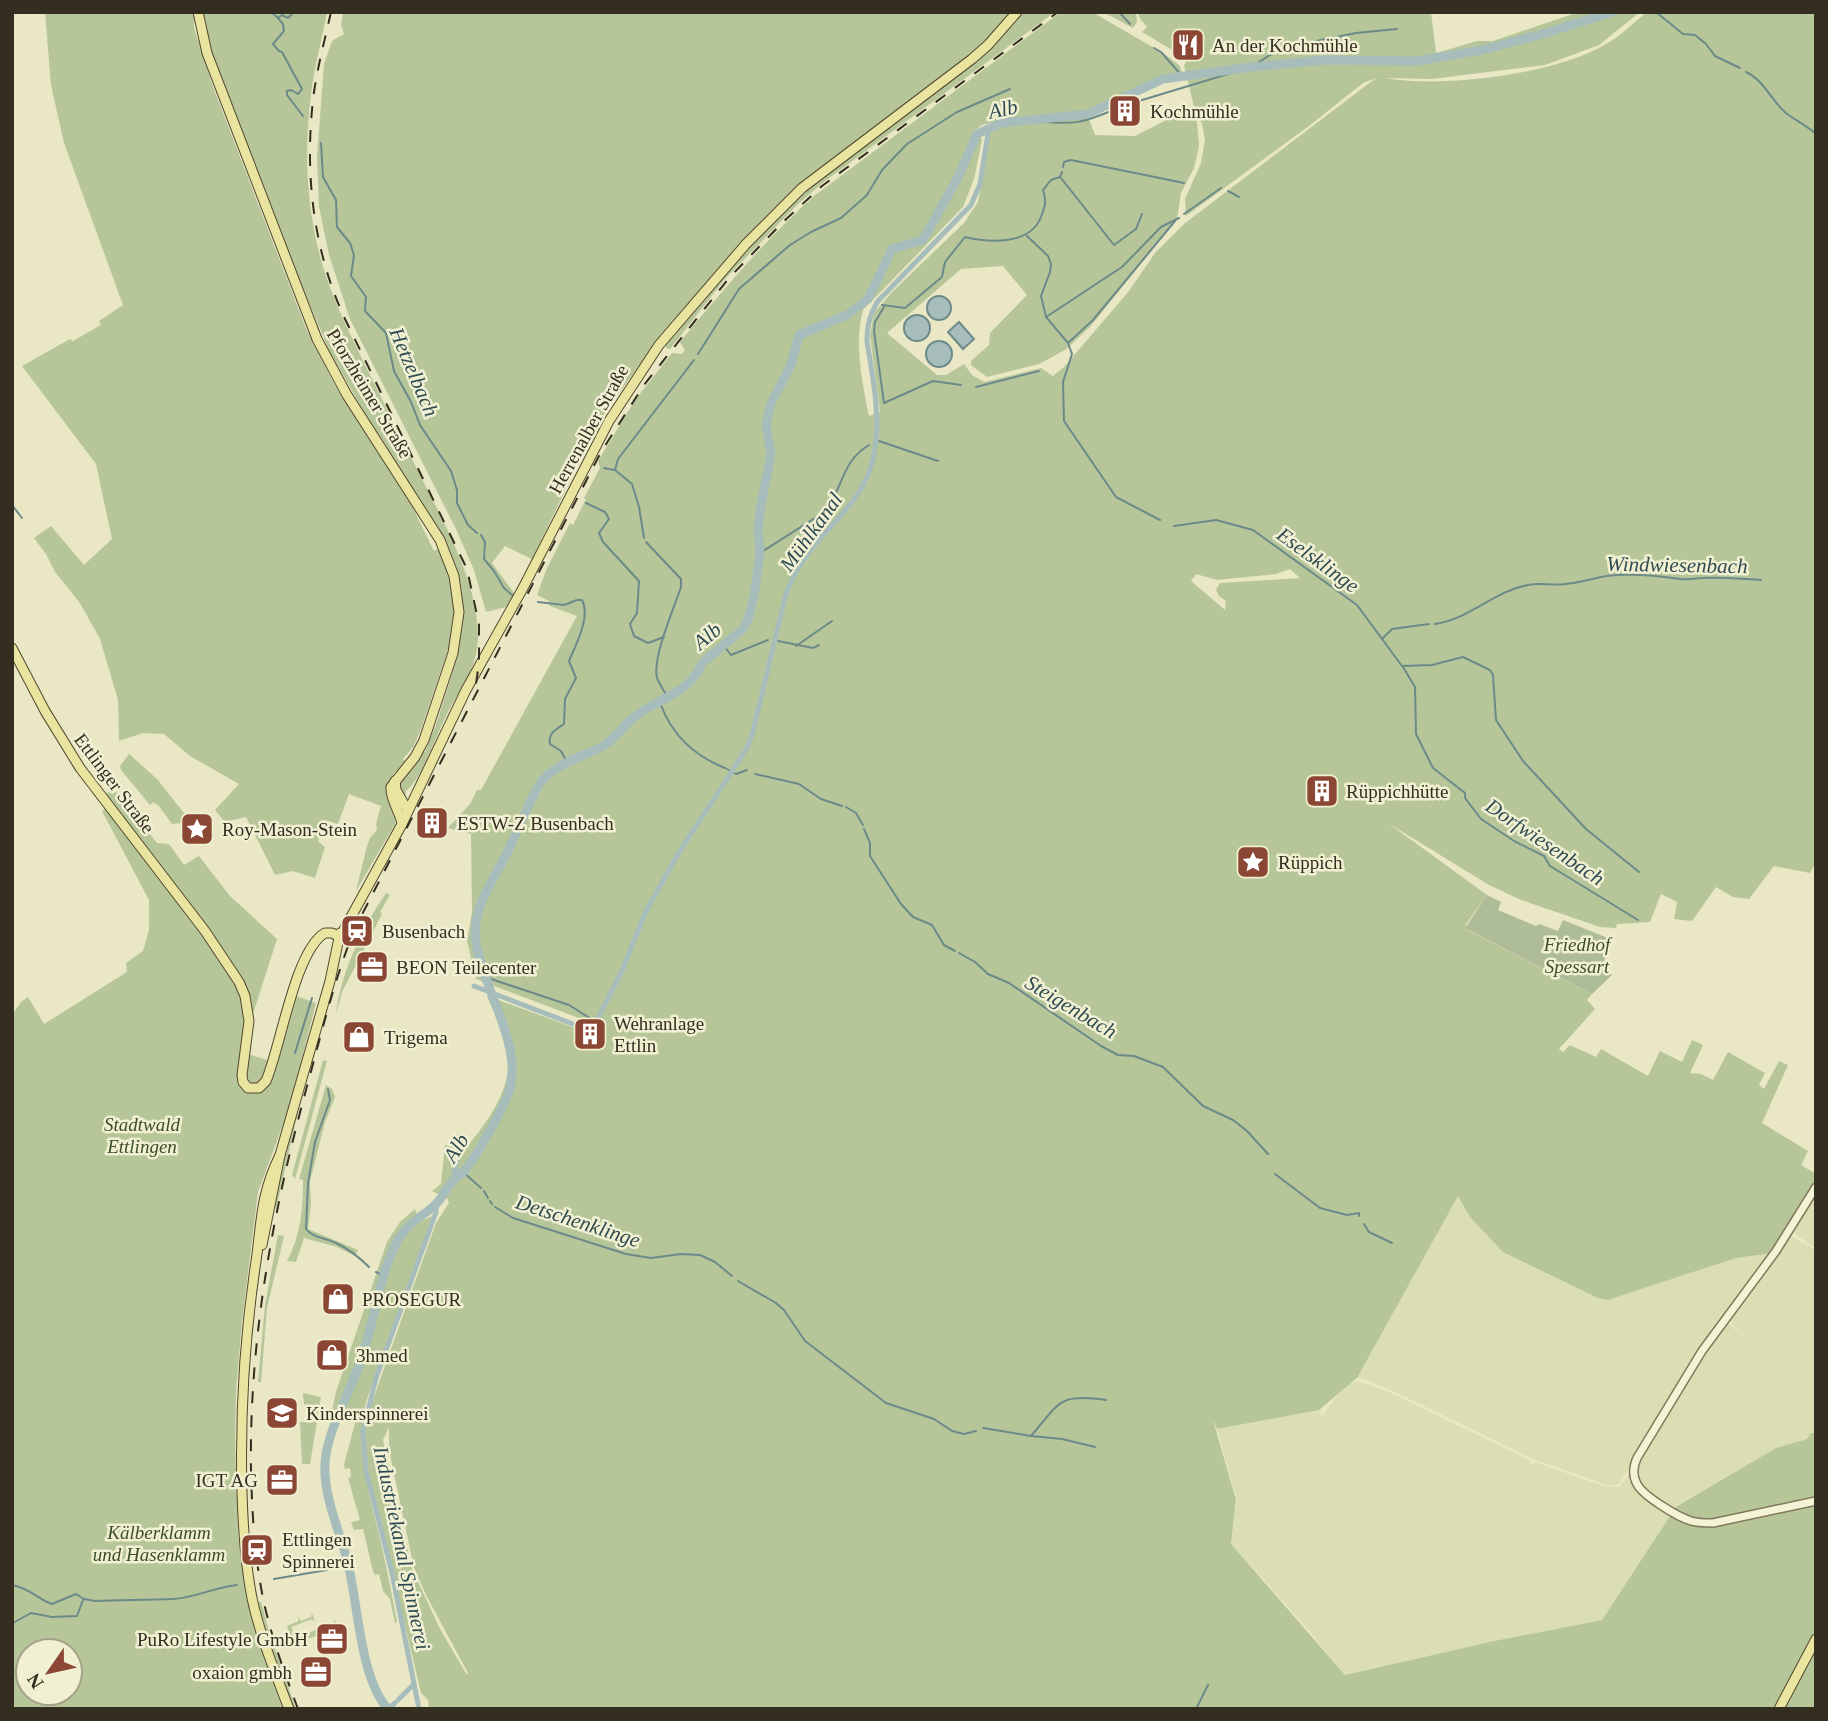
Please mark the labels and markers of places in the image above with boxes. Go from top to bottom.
restaurant icon: An der Kochmühle [1169,26,1207,64]
place label: An der Kochmühle [1212,35,1358,56]
building icon: Kochmühle [1106,92,1144,130]
place label: Kochmühle [1150,101,1239,122]
building icon: Rüppichhütte [1303,772,1341,810]
place label: Rüppichhütte [1346,781,1448,802]
building icon: ESTW-Z Busenbach [413,804,451,842]
place icon: Roy-Mason-Stein [178,810,216,848]
place label: ESTW-Z Busenbach [457,813,614,834]
place label: Roy-Mason-Stein [222,819,358,840]
place icon: Rüppich [1234,843,1272,881]
place label: Rüppich [1278,852,1343,873]
station icon: Busenbach [338,912,376,950]
place label: Busenbach [382,921,466,942]
office icon: BEON Teilecenter [353,948,391,986]
place label: BEON Teilecenter [396,957,537,978]
place label: Wehranlage Ettlin [614,1013,704,1056]
building icon: Wehranlage Ettlin [571,1015,609,1053]
shop icon: Trigema [340,1018,378,1056]
place label: Trigema [384,1027,448,1048]
shop icon: PROSEGUR [319,1280,357,1318]
place label: PROSEGUR [362,1289,462,1310]
shop icon: 3hmed [313,1336,351,1374]
place label: 3hmed [356,1345,408,1366]
school or university icon: Kinderspinnerei [263,1394,301,1432]
place label: Kinderspinnerei [306,1403,428,1424]
office icon: IGT AG [263,1461,301,1499]
place label: IGT AG [196,1470,258,1491]
place label: Ettlingen Spinnerei [282,1529,355,1572]
station icon: Ettlingen Spinnerei [238,1531,276,1569]
office icon: PuRo Lifestyle GmbH [313,1620,351,1658]
place label: PuRo Lifestyle GmbH [137,1629,308,1650]
office icon: oxaion gmbh [297,1653,335,1691]
place label: oxaion gmbh [192,1662,292,1683]

